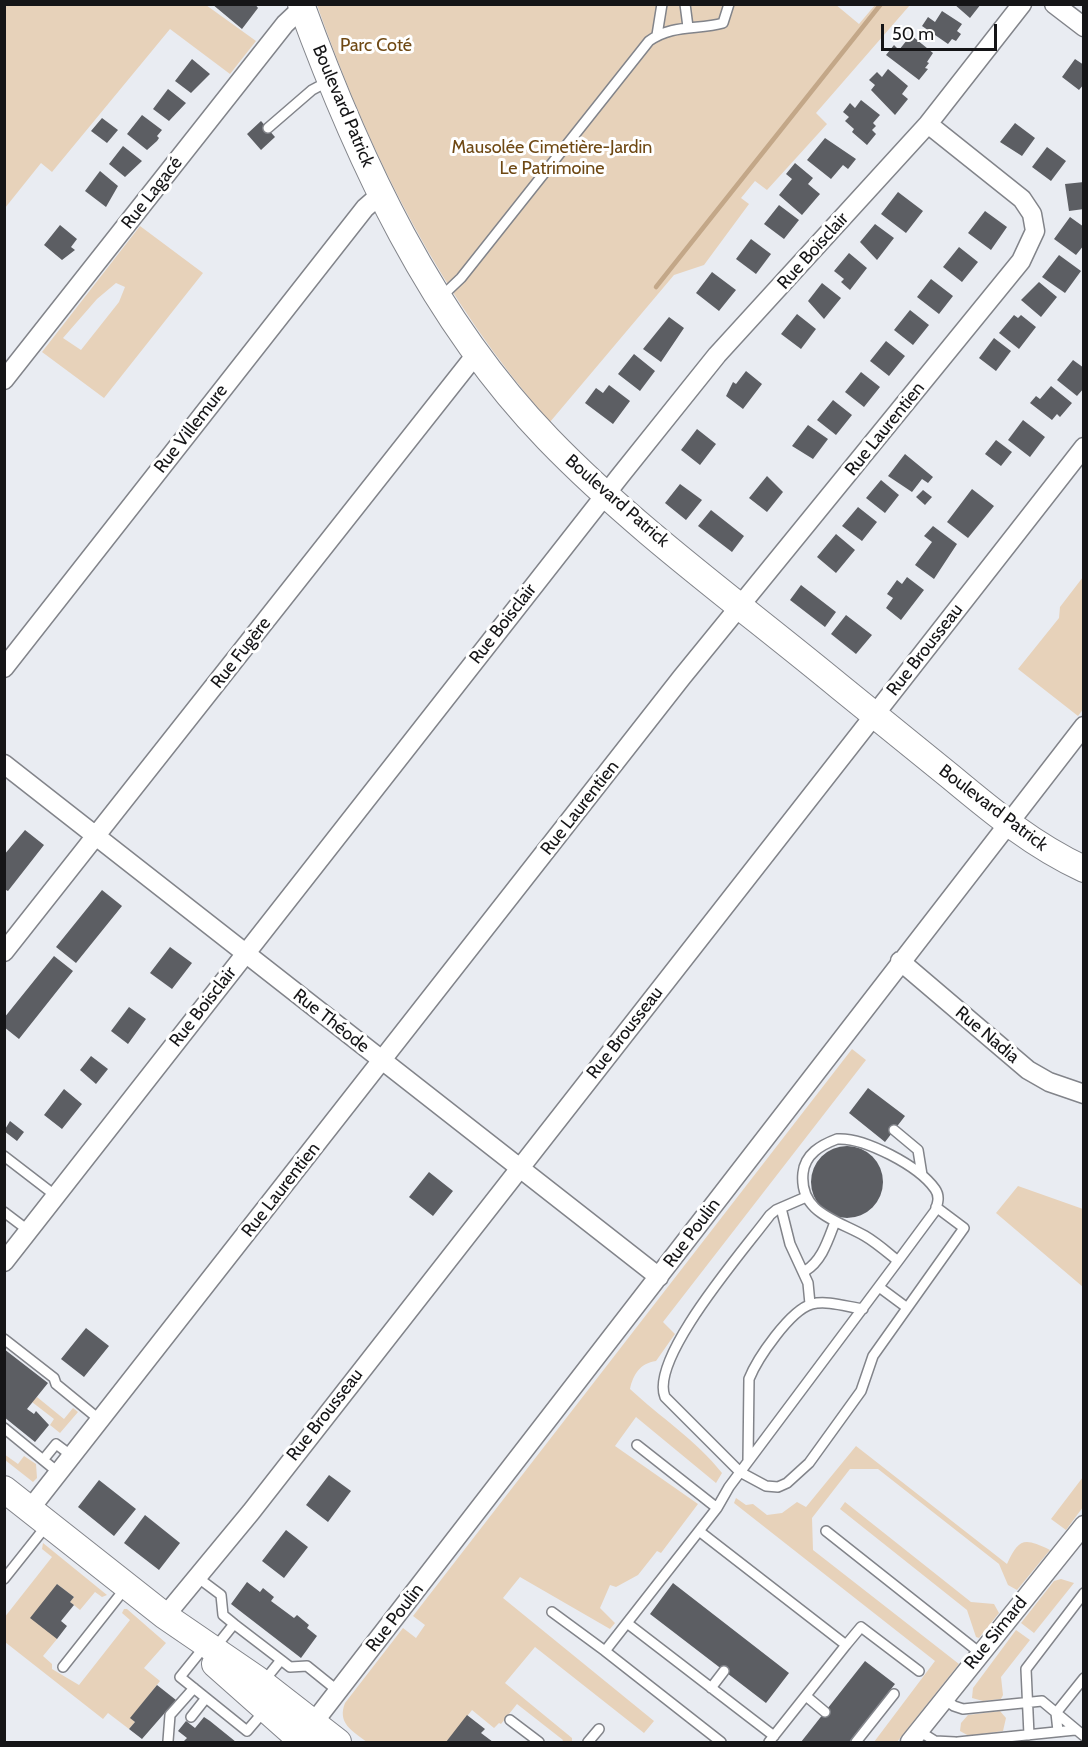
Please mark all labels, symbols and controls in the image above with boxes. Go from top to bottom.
scale bar [884,12,1000,50]
text: 50 m [892,23,934,45]
park label: Parc Coté [340,35,412,57]
street label: Boulevard Patrick [308,42,378,170]
park label: Mausolée Cimetière-Jardin Le Patrimoine [452,137,652,180]
street label: Rue Lagacé [117,153,187,233]
street label: Rue Boisclair [773,208,853,294]
street label: Rue Laurentien [841,378,929,480]
street label: Rue Villemure [150,380,232,478]
street label: Boulevard Patrick [561,450,673,552]
street label: Rue Boisclair [465,580,541,668]
street label: Rue Brousseau [882,600,968,700]
street label: Rue Fugère [207,613,275,693]
street label: Rue Laurentien [536,756,624,860]
street label: Boulevard Patrick [934,760,1052,856]
street label: Rue Boisclair [165,963,241,1051]
street label: Rue Brousseau [582,983,668,1083]
street label: Rue Théode [289,985,373,1057]
street label: Rue Nadia [951,1002,1023,1068]
street label: Rue Laurentien [237,1138,325,1242]
street label: Rue Poulin [659,1194,725,1272]
street label: Rue Brousseau [282,1365,368,1465]
street label: Rue Poulin [362,1579,428,1657]
street label: Rue Simard [960,1592,1032,1674]

